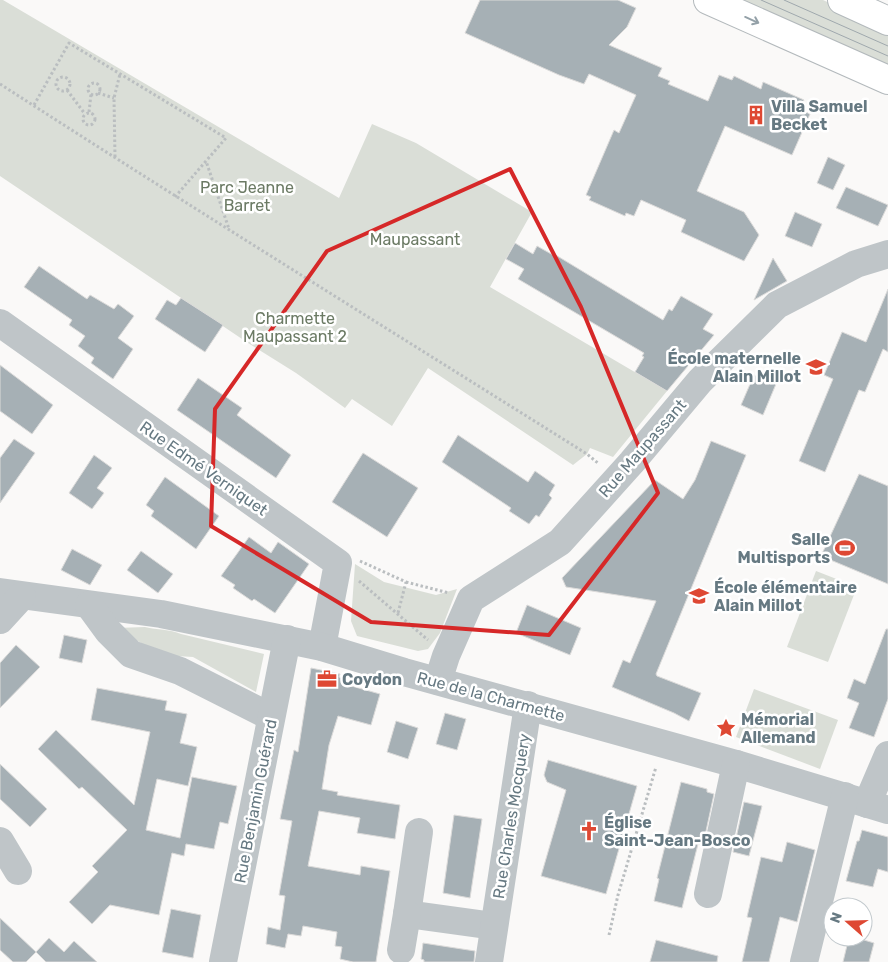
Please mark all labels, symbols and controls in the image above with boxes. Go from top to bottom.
one-way arrow [744,15,759,25]
place label: Villa Samuel Becket [771,97,868,134]
building icon: Villa Samuel Becket [745,104,767,126]
park label: Parc Jeanne Barret [200,178,294,215]
park label: Maupassant [370,230,460,249]
park label: Charmette Maupassant 2 [243,309,347,346]
place label: École maternelle Alain Millot [667,348,802,386]
school or university icon: École maternelle Alain Millot [805,356,827,378]
street label: Rue Maupassant [595,395,690,501]
street label: Rue Edmé Verniquet [136,417,271,520]
place label: Salle Multisports [738,530,830,567]
sports icon: Salle Multisports [834,537,856,559]
place label: École élémentaire Alain Millot [714,577,857,615]
school or university icon: École élémentaire Alain Millot [688,585,710,607]
office icon: Coydon [316,668,338,690]
street label: Rue de la Charmette [415,668,567,725]
place label: Coydon [342,670,402,689]
place label: Mémorial Allemand [741,710,816,747]
street label: Rue Benjamin Guérard [230,717,281,885]
place icon: Mémorial Allemand [715,717,737,739]
street label: Rue Charles Mocquery [489,732,534,900]
place label: Église Saint-Jean-Bosco [604,812,751,850]
church icon: Église Saint-Jean-Bosco [578,820,600,842]
north arrow [823,897,873,947]
text: N [827,910,846,925]

